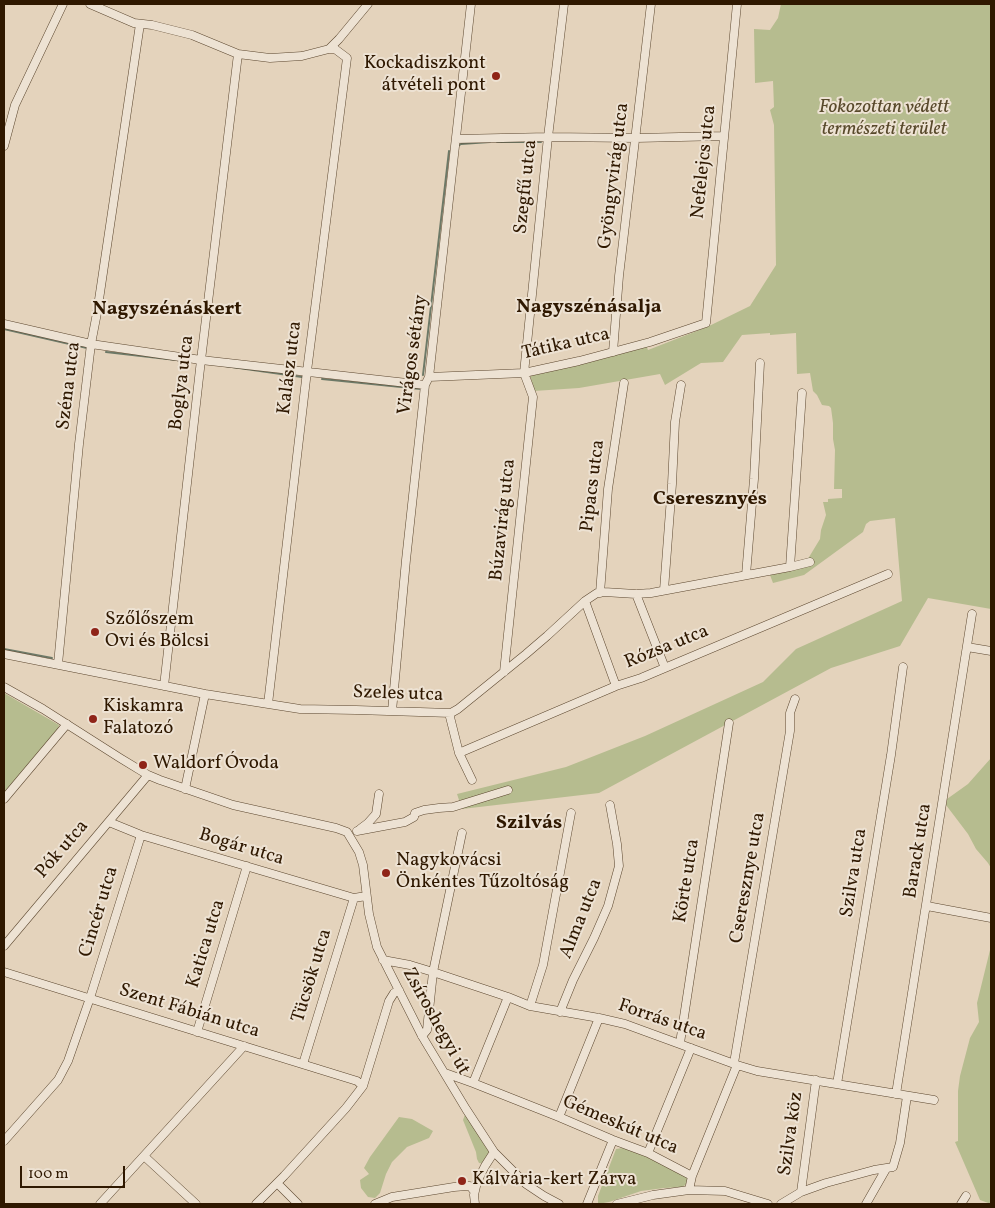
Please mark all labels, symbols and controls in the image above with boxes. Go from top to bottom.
place label: Kockadiszkont átvételi pont [364,54,486,98]
marker: Kockadiszkont átvételi pont [490,70,502,82]
park label: Fokozottan védett természeti terület [819,98,949,142]
street label: Gyöngyvirág utca [595,102,635,250]
street label: Nefelejcs utca [688,104,722,220]
street label: Szegfű utca [511,139,543,235]
street label: Virágos sétány [394,293,434,417]
district label: Nagyszénásalja [516,296,662,320]
district label: Nagyszénáskert [92,298,242,322]
street label: Kalász utca [274,320,308,416]
street label: Tátika utca [520,324,612,366]
street label: Boglya utca [166,334,200,432]
street label: Széna utca [53,341,87,431]
street label: Pipacs utca [577,439,611,533]
street label: Búzavirág utca [486,458,522,582]
district label: Cseresznyés [653,488,767,512]
place label: Szőlőszem Ovi és Bölcsi [105,610,209,654]
street label: Rózsa utca [622,621,712,675]
marker: Szőlőszem Ovi és Bölcsi [89,626,101,638]
street label: Szeles utca [352,682,444,708]
place label: Kiskamra Falatozó [103,697,184,741]
marker: Kiskamra Falatozó [87,713,99,725]
place label: Waldorf Óvoda [153,754,279,776]
marker: Waldorf Óvoda [137,759,149,771]
street label: Barack utca [900,802,938,900]
street label: Cseresznye utca [726,811,772,945]
district label: Szilvás [496,812,562,836]
street label: Pók utca [31,816,95,884]
street label: Bogár utca [196,824,286,872]
street label: Szilva utca [837,827,873,919]
street label: Körte utca [670,837,706,925]
place label: Nagykovácsi Önkéntes Tűzoltóság [396,851,569,895]
street label: Cincér utca [75,864,125,960]
marker: Nagykovácsi Önkéntes Tűzoltóság [380,867,392,879]
street label: Alma utca [556,876,608,962]
street label: Katica utca [183,897,231,991]
street label: Tücsök utca [288,926,338,1026]
street label: Zsíroshegyi út [396,964,474,1080]
street label: Szent Fábián utca [116,980,262,1044]
street label: Forrás utca [615,995,709,1047]
street label: Gémeskút utca [559,1091,681,1161]
street label: Szilva köz [775,1091,809,1177]
scale bar [22,1156,128,1188]
text: 100 m [28,1164,68,1185]
place label: Kálvária-kert Zárva [472,1170,636,1192]
marker: Kálvária-kert Zárva [456,1175,468,1187]

